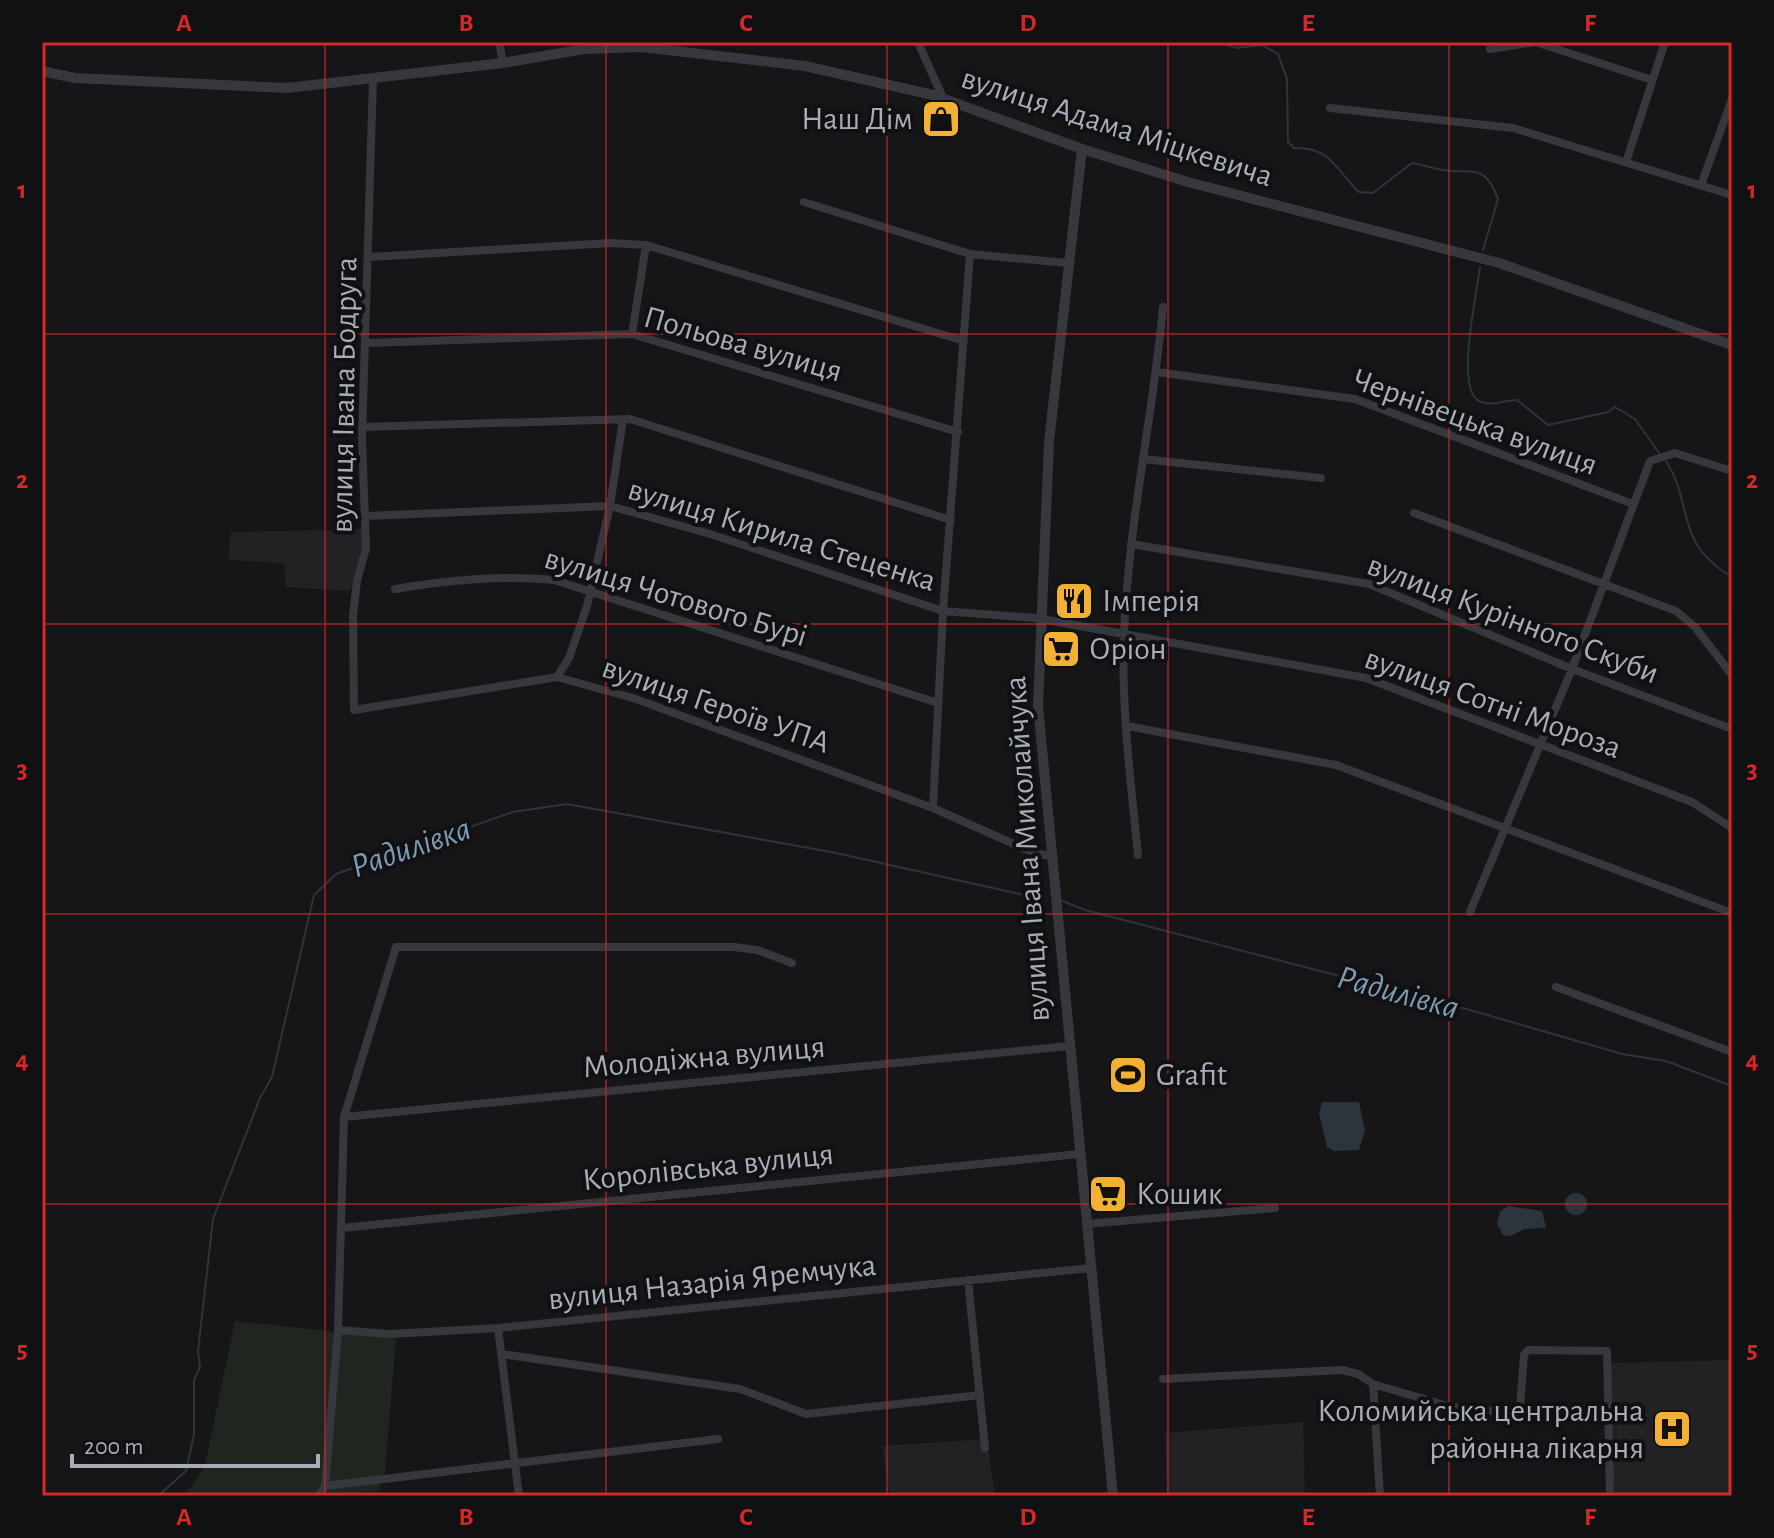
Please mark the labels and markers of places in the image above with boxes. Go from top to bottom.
shop icon: Наш Дім [920,98,962,140]
place label: Наш Дім [801,103,913,135]
restaurant icon: Імперія [1053,580,1095,622]
place label: Імперія [1102,585,1200,617]
supermarket icon: Оріон [1040,628,1082,670]
place label: Оріон [1089,633,1167,665]
sports icon: Grafit [1107,1054,1149,1096]
place label: Grafit [1156,1059,1227,1091]
supermarket icon: Кошик [1087,1173,1129,1215]
place label: Кошик [1136,1178,1223,1210]
place label: Коломийська центральна районна лікарня [1317,1395,1644,1464]
hospital icon: Коломийська центральна районна лікарня [1651,1408,1693,1450]

